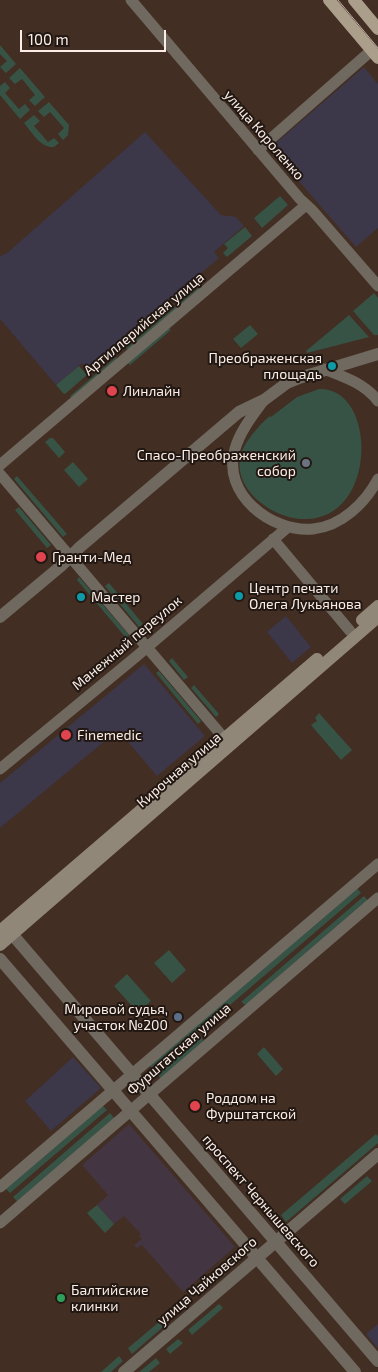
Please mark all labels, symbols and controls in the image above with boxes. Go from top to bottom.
scale bar [22,20,169,52]
text: 100 m [28,30,69,48]
street label: улица Короленко [220,87,308,183]
street label: Артиллерийская улица [80,269,208,379]
place label: Преображенская площадь [209,350,322,382]
marker: Преображенская площадь [326,360,338,372]
place label: Линлайн [123,383,180,399]
marker: Линлайн [105,384,119,398]
place label: Спасо-Преображенский собор [137,447,296,480]
marker: Спасо-Преображенский собор [300,457,312,469]
place label: Гранти-Мед [52,549,131,565]
marker: Гранти-Мед [34,550,48,564]
place label: Центр печати Олега Лукьянова [249,580,362,612]
place label: Мастер [91,589,140,605]
marker: Центр печати Олега Лукьянова [233,590,245,602]
marker: Мастер [75,591,87,603]
street label: Манежный переулок [69,592,185,694]
place label: Finemedic [77,727,142,743]
marker: Finemedic [59,728,73,742]
street label: Кирочная улица [134,729,224,811]
street label: Фурштатская улица [124,999,234,1099]
place label: Мировой судья, участок №200 [64,1001,168,1034]
marker: Мировой судья, участок №200 [172,1011,184,1023]
place label: Роддом на Фурштатской [206,1090,296,1122]
marker: Роддом на Фурштатской [188,1099,202,1113]
street label: проспект Чернышевского [199,1131,323,1271]
street label: улица Чайковского [154,1233,260,1329]
place label: Балтийские клинки [71,1282,148,1314]
marker: Балтийские клинки [55,1292,67,1304]

